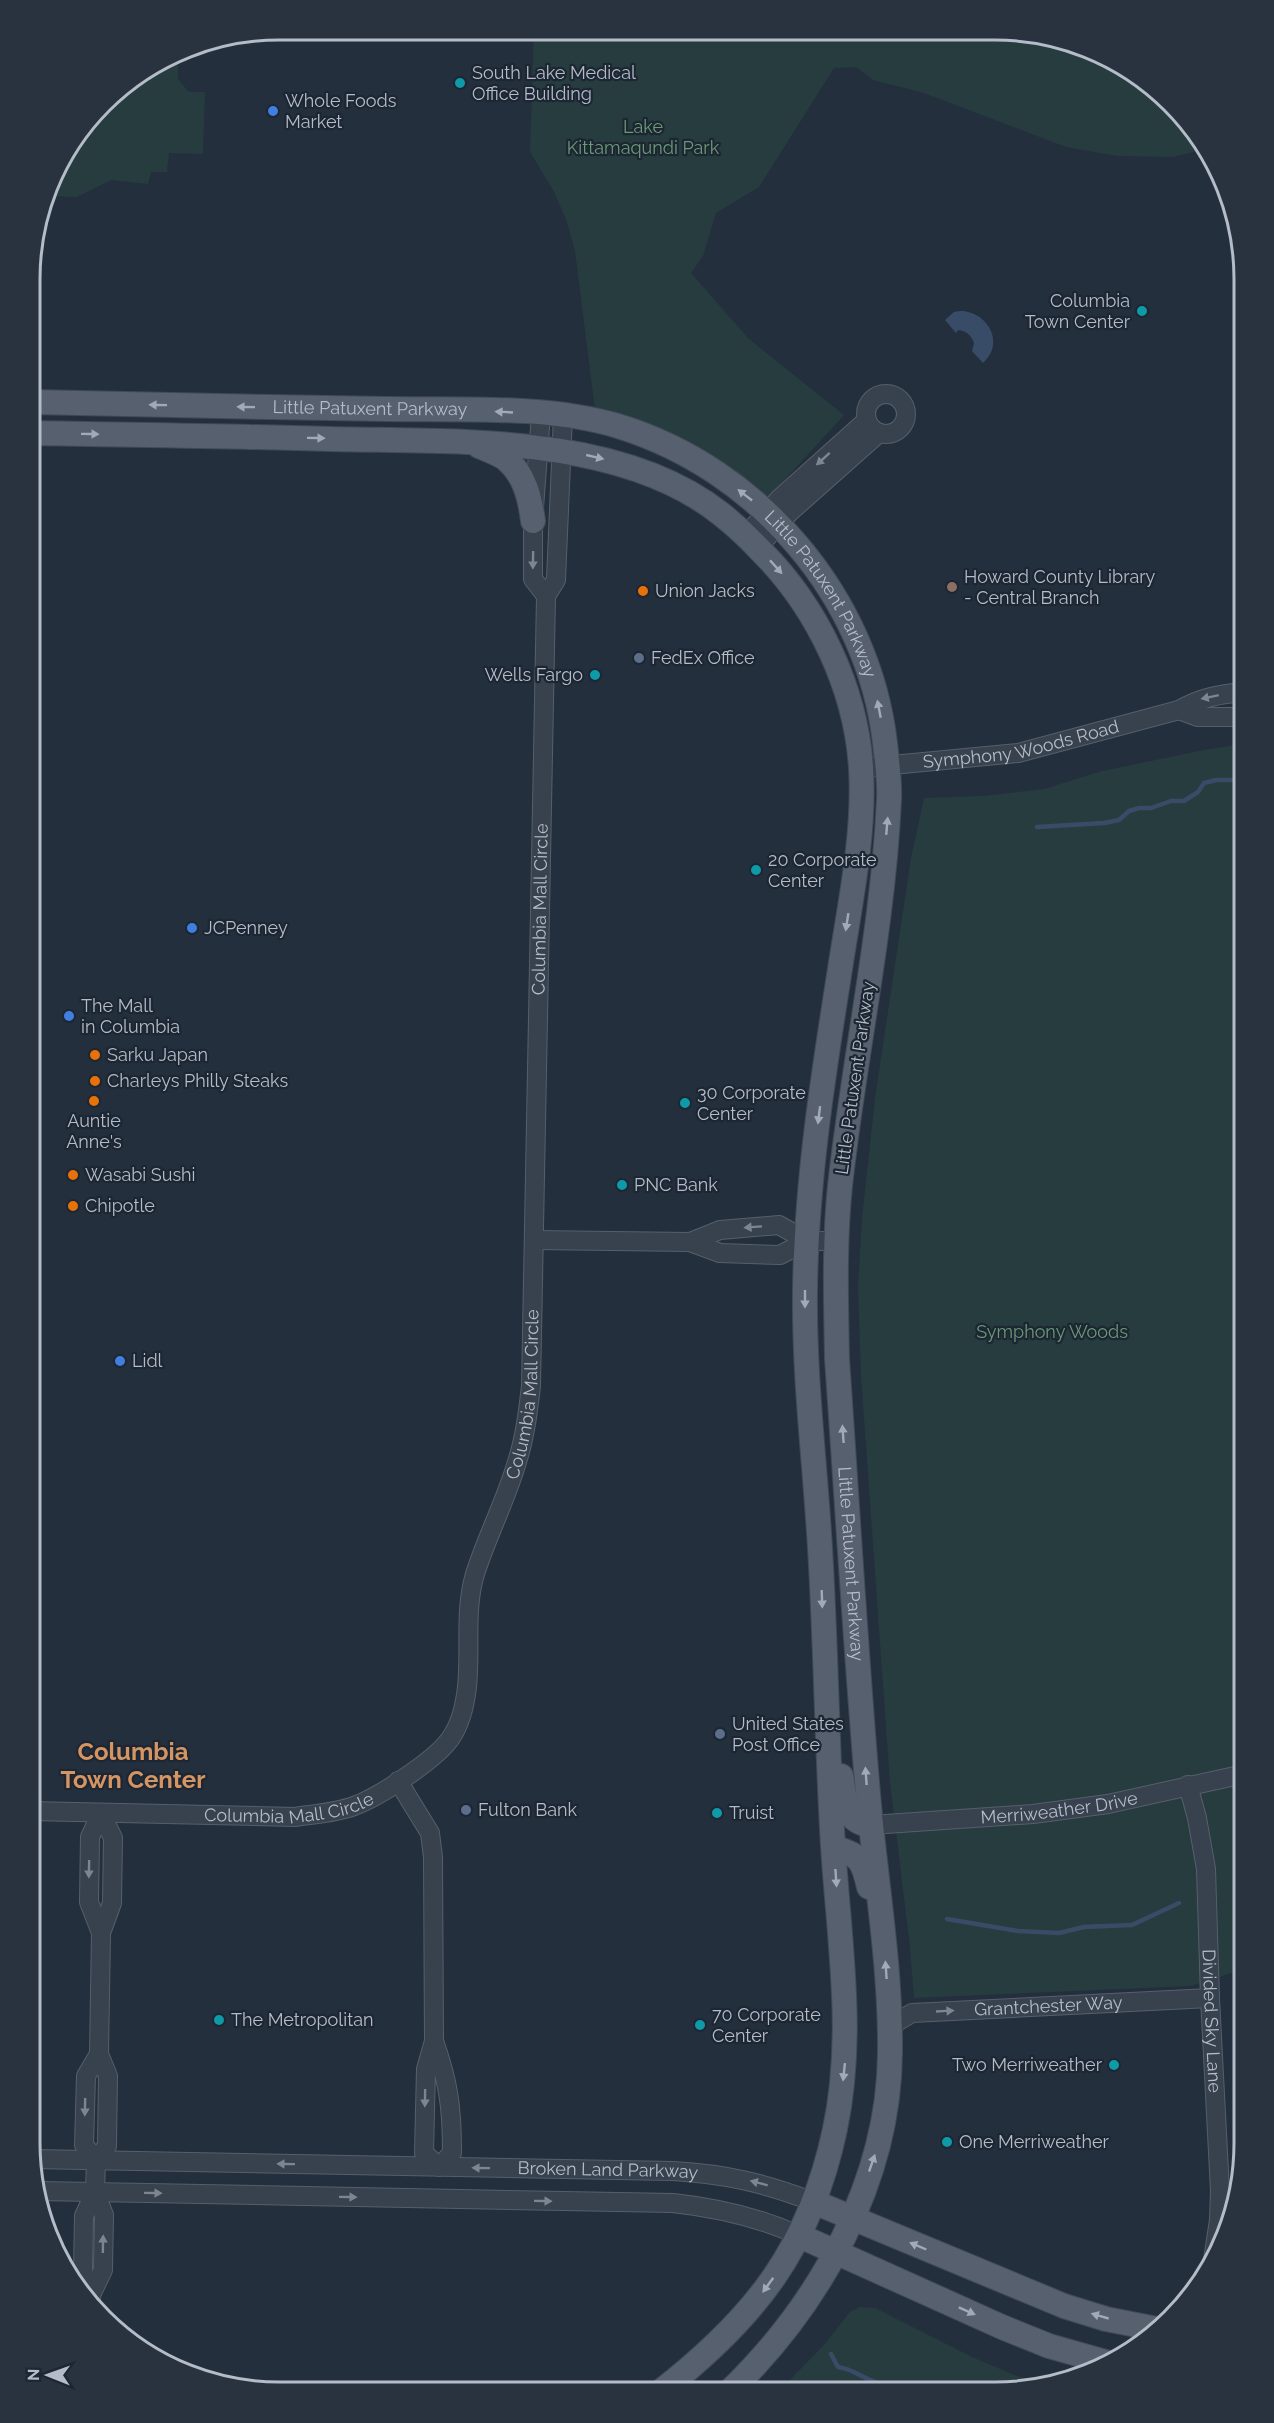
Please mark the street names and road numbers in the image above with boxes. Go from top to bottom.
street label: Little Patuxent Parkway [272,396,468,419]
street label: Little Patuxent Parkway [761,506,881,680]
street label: Symphony Woods Road [922,716,1121,772]
street label: Columbia Mall Circle [527,823,552,995]
street label: Little Patuxent Parkway [831,980,878,1176]
street label: Columbia Mall Circle [501,1309,542,1482]
street label: Little Patuxent Parkway [834,1466,869,1662]
street label: Columbia Mall Circle [204,1787,377,1828]
street label: Merriweather Drive [980,1787,1140,1828]
street label: Divided Sky Lane [1198,1949,1226,2094]
street label: Grantchester Way [974,1991,1123,2020]
street label: Broken Land Parkway [517,2157,699,2183]

